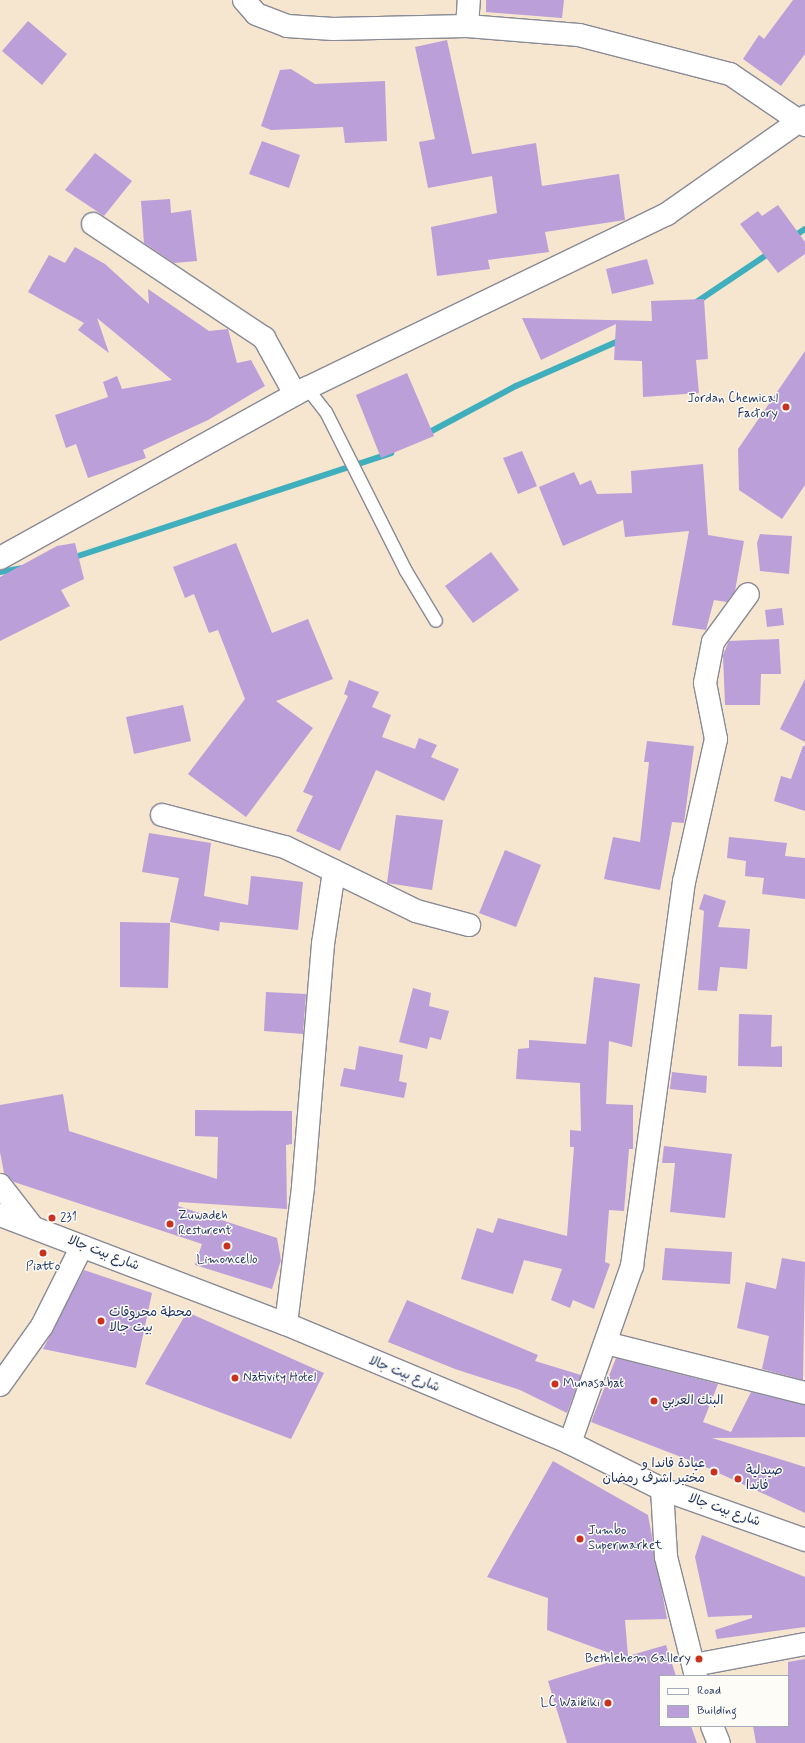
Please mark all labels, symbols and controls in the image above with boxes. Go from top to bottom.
place label: Jordan Chemical Factory [682,392,778,423]
marker: Jordan Chemical Factory [781,402,791,412]
place label: Zuwadeh Resturent [178,1209,232,1240]
place label: 231 [60,1210,77,1226]
marker: 231 [47,1213,57,1223]
marker: Zuwadeh Resturent [165,1219,175,1229]
street label: شارع بيت جالا [65,1233,141,1275]
marker: Limoncello [222,1241,232,1251]
marker: Piatto [38,1248,48,1258]
place label: Limoncello [196,1252,258,1268]
place label: Piatto [26,1259,60,1275]
place label: محطة محروقات بيت جالا [109,1306,192,1337]
marker: محطة محروقات بيت جالا [96,1316,106,1326]
street label: شارع بيت جالا [366,1354,442,1396]
place label: Nativity Hotel [243,1370,316,1386]
marker: Nativity Hotel [230,1373,240,1383]
place label: Munasabat [563,1376,624,1392]
marker: Munasabat [550,1379,560,1389]
place label: البنك العربي [662,1393,723,1409]
marker: البنك العربي [649,1396,659,1406]
place label: عيادة فاندا و مختبر اشرف رمضان [602,1457,705,1488]
place label: صيدلية فاندا [746,1464,783,1495]
marker: عيادة فاندا و مختبر اشرف رمضان [708,1466,720,1478]
marker: صيدلية فاندا [733,1474,743,1484]
street label: شارع بيت جالا [686,1491,762,1531]
place label: Jumbo Supermarket [588,1524,662,1555]
marker: Jumbo Supermarket [575,1534,585,1544]
place label: Bethlehem Gallery [587,1651,691,1667]
marker: Bethlehem Gallery [694,1654,704,1664]
legend [659,1675,789,1727]
text: Road [697,1683,721,1699]
place label: LC Waikiki [540,1695,600,1711]
marker: LC Waikiki [603,1698,613,1708]
text: Building [697,1703,737,1719]

